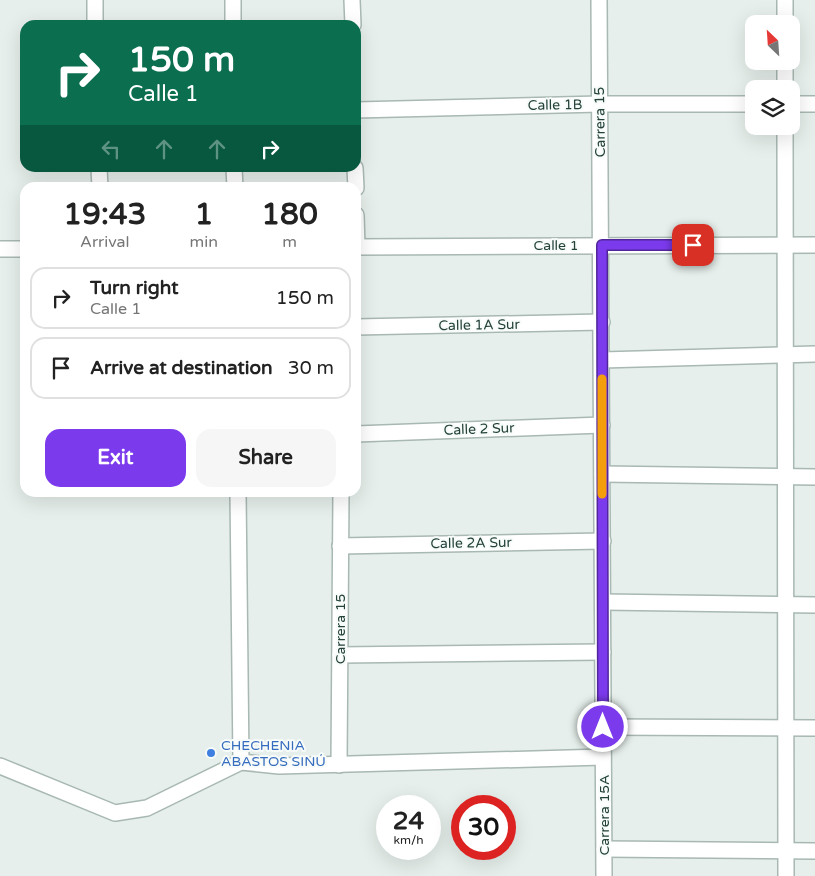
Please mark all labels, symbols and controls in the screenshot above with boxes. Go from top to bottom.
north arrow [745,15,800,70]
map controls [745,15,800,135]
text: 150 m [128,39,235,81]
icon: right [45,40,110,105]
button: layers [745,80,800,135]
text: Calle 1 [128,81,199,107]
street label: Carrera 15 [591,87,609,157]
street label: Calle 1B [528,96,582,114]
icon: left [97,135,125,163]
icon: ahead [150,135,178,163]
icon: ahead [203,135,231,163]
icon: right [256,135,284,163]
text: 19:43 [63,196,146,233]
text: 1 [194,196,213,233]
text: 180 [261,196,318,233]
pin [672,224,714,266]
icon: arrive [679,231,707,259]
text: Arrival [80,232,130,252]
text: min [190,232,218,252]
text: m [282,232,297,252]
street label: Calle 1 [534,237,578,254]
text: Turn right [90,277,178,299]
icon: right [47,284,75,312]
text: 150 m [276,287,334,309]
text: Calle 1 [90,299,141,319]
street label: Calle 1A Sur [438,316,520,334]
icon: arrive [47,354,75,382]
text: Arrive at destination [90,357,273,379]
text: 30 m [288,357,334,379]
street label: Calle 2 Sur [443,419,515,439]
button: Exit [45,429,186,487]
button: Share [196,429,336,487]
street label: Calle 2A Sur [430,534,512,552]
street label: Carrera 15 [332,594,349,664]
position arrow [576,700,628,752]
place label: CHECHENIA ABASTOS SINÚ [221,737,326,770]
marker: CHECHENIA ABASTOS SINÚ [205,747,217,759]
street label: Carrera 15A [596,775,613,855]
speed limit sign: 30 [451,795,516,860]
text: 24 [393,806,424,836]
text: km/h [393,833,424,847]

